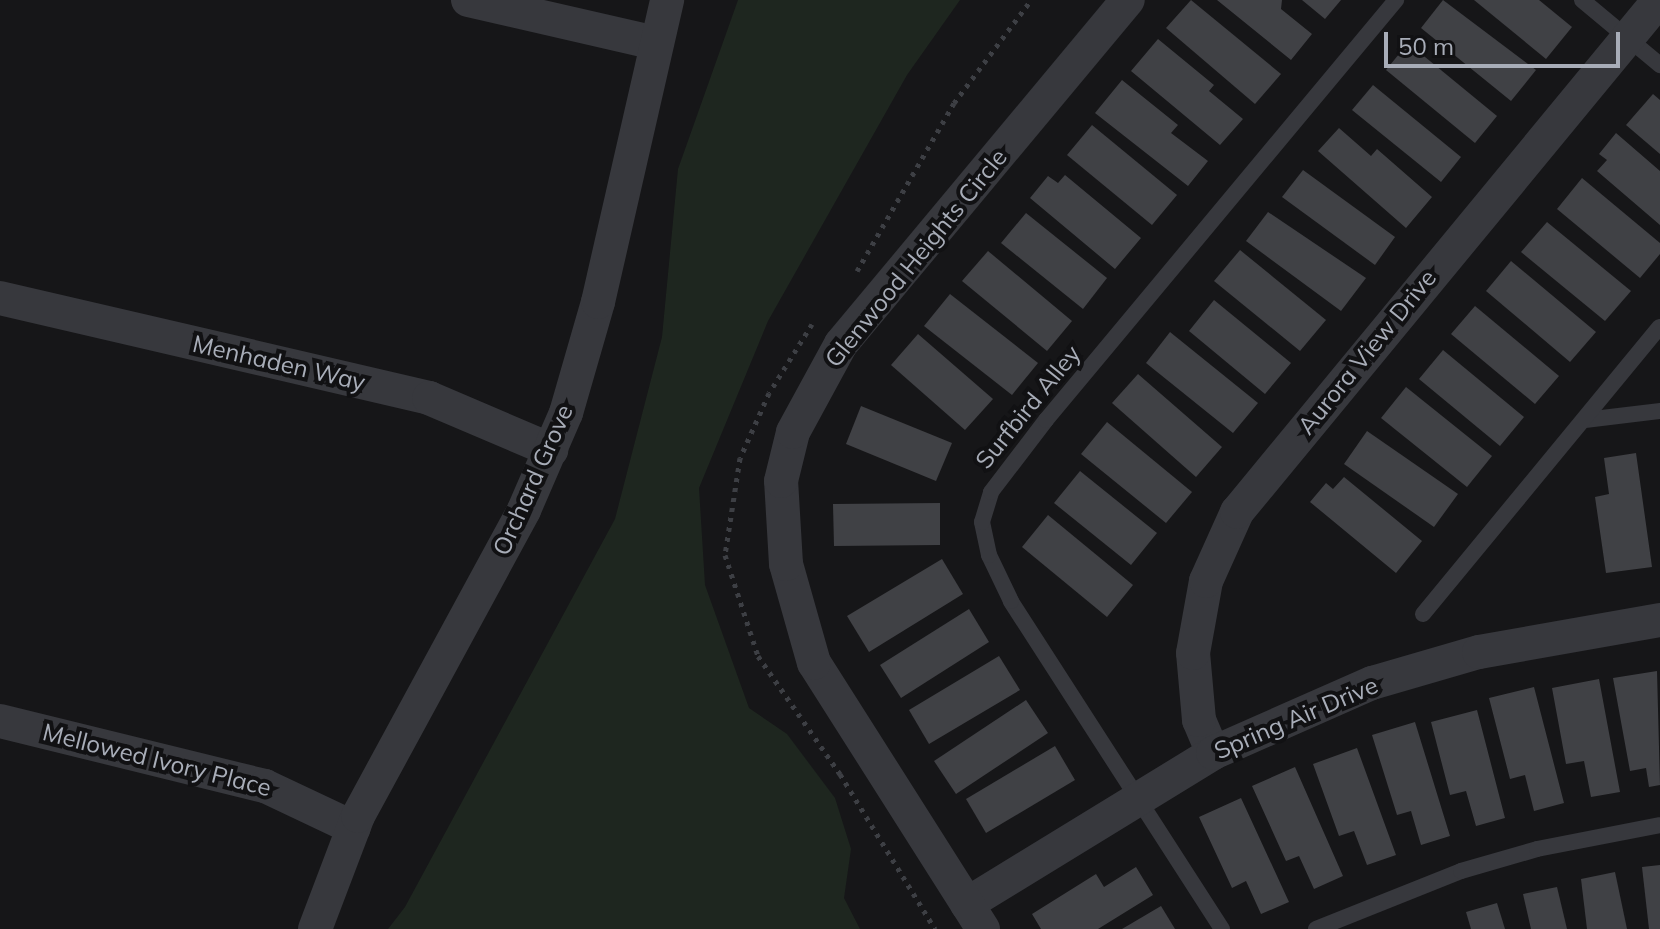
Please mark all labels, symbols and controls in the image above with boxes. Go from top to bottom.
scale bar [1388,16,1624,66]
text: 50 m [1398,31,1454,61]
street label: Glenwood Heights Circle [819,143,1013,373]
street label: Aurora View Drive [1292,264,1442,440]
street label: Menhaden Way [190,329,368,397]
street label: Surfbird Alley [970,340,1086,474]
street label: Orchard Grove [487,400,579,560]
street label: Spring Air Drive [1210,671,1382,765]
street label: Mellowed Ivory Place [40,718,274,802]

